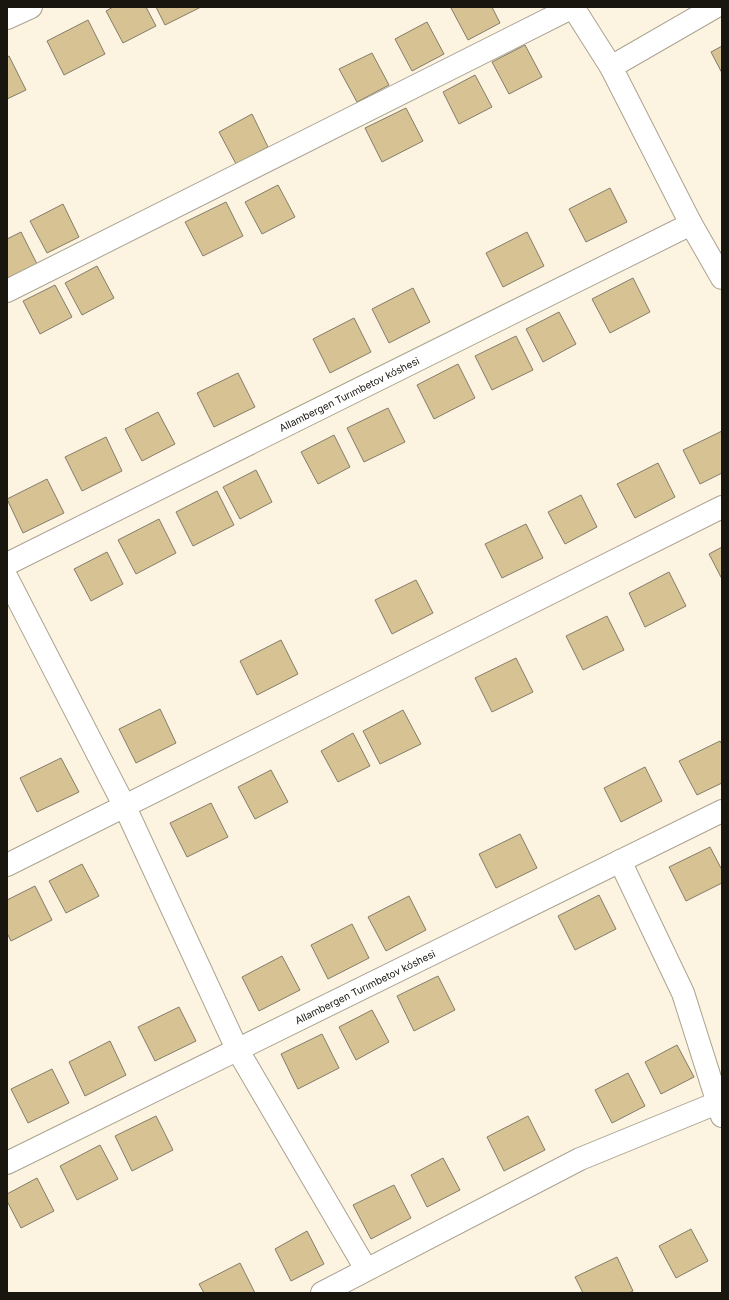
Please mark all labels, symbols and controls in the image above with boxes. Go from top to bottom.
street label: Allambergen Turımbetov kóshesi [277,354,421,434]
street label: Allambergen Turımbetov kóshesi [293,947,437,1026]

